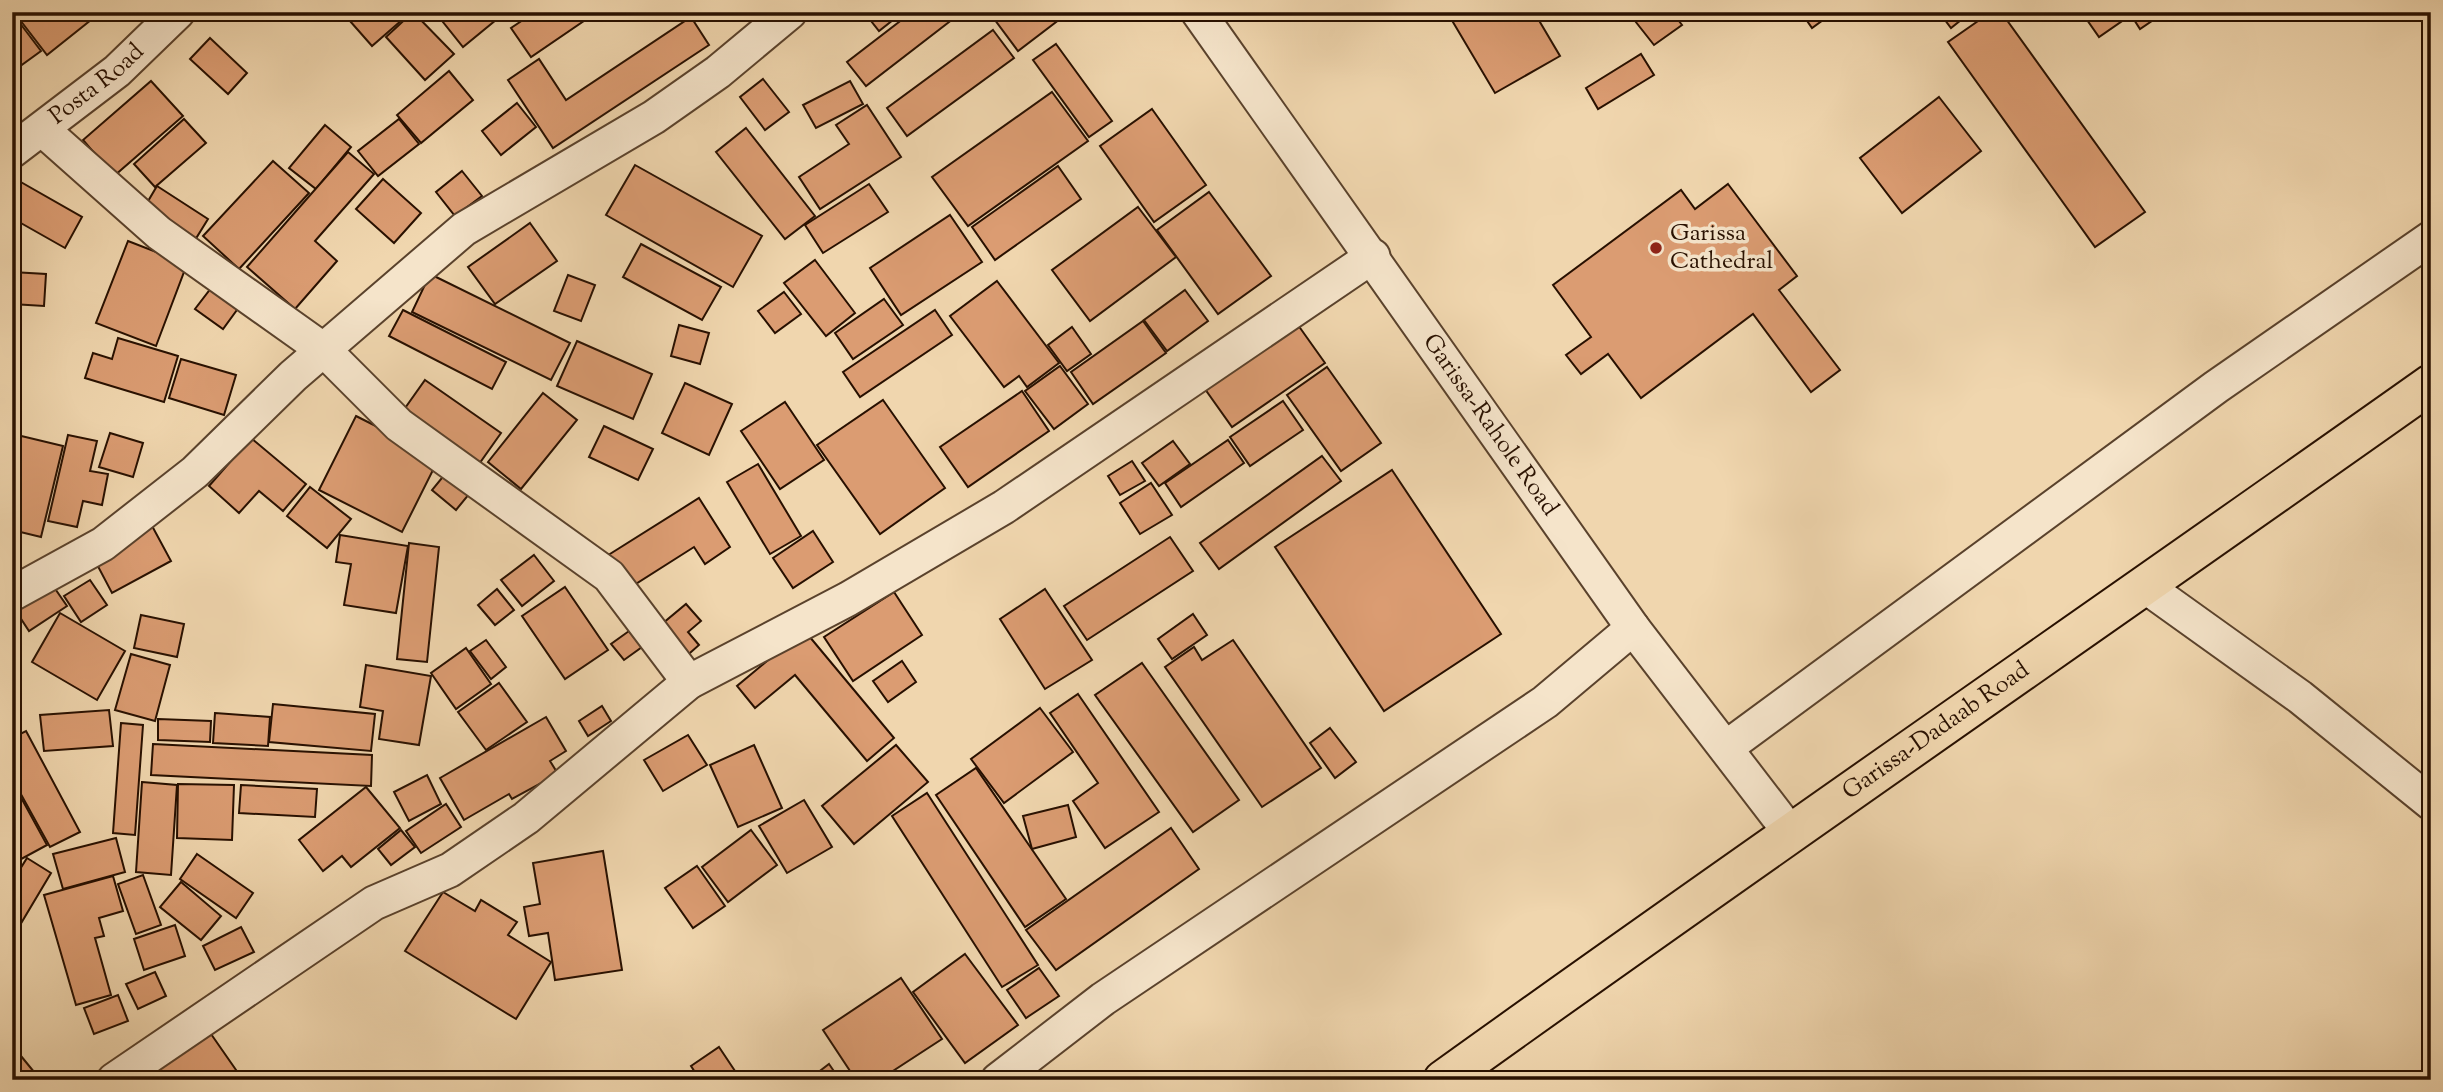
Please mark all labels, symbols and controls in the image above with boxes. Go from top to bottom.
street label: Posta Road [42,36,153,133]
place label: Garissa Cathedral [1670,217,1773,279]
marker: Garissa Cathedral [1648,240,1664,256]
street label: Garissa-Rahole Road [1414,327,1566,524]
street label: Garissa-Dadaab Road [1836,654,2037,809]

